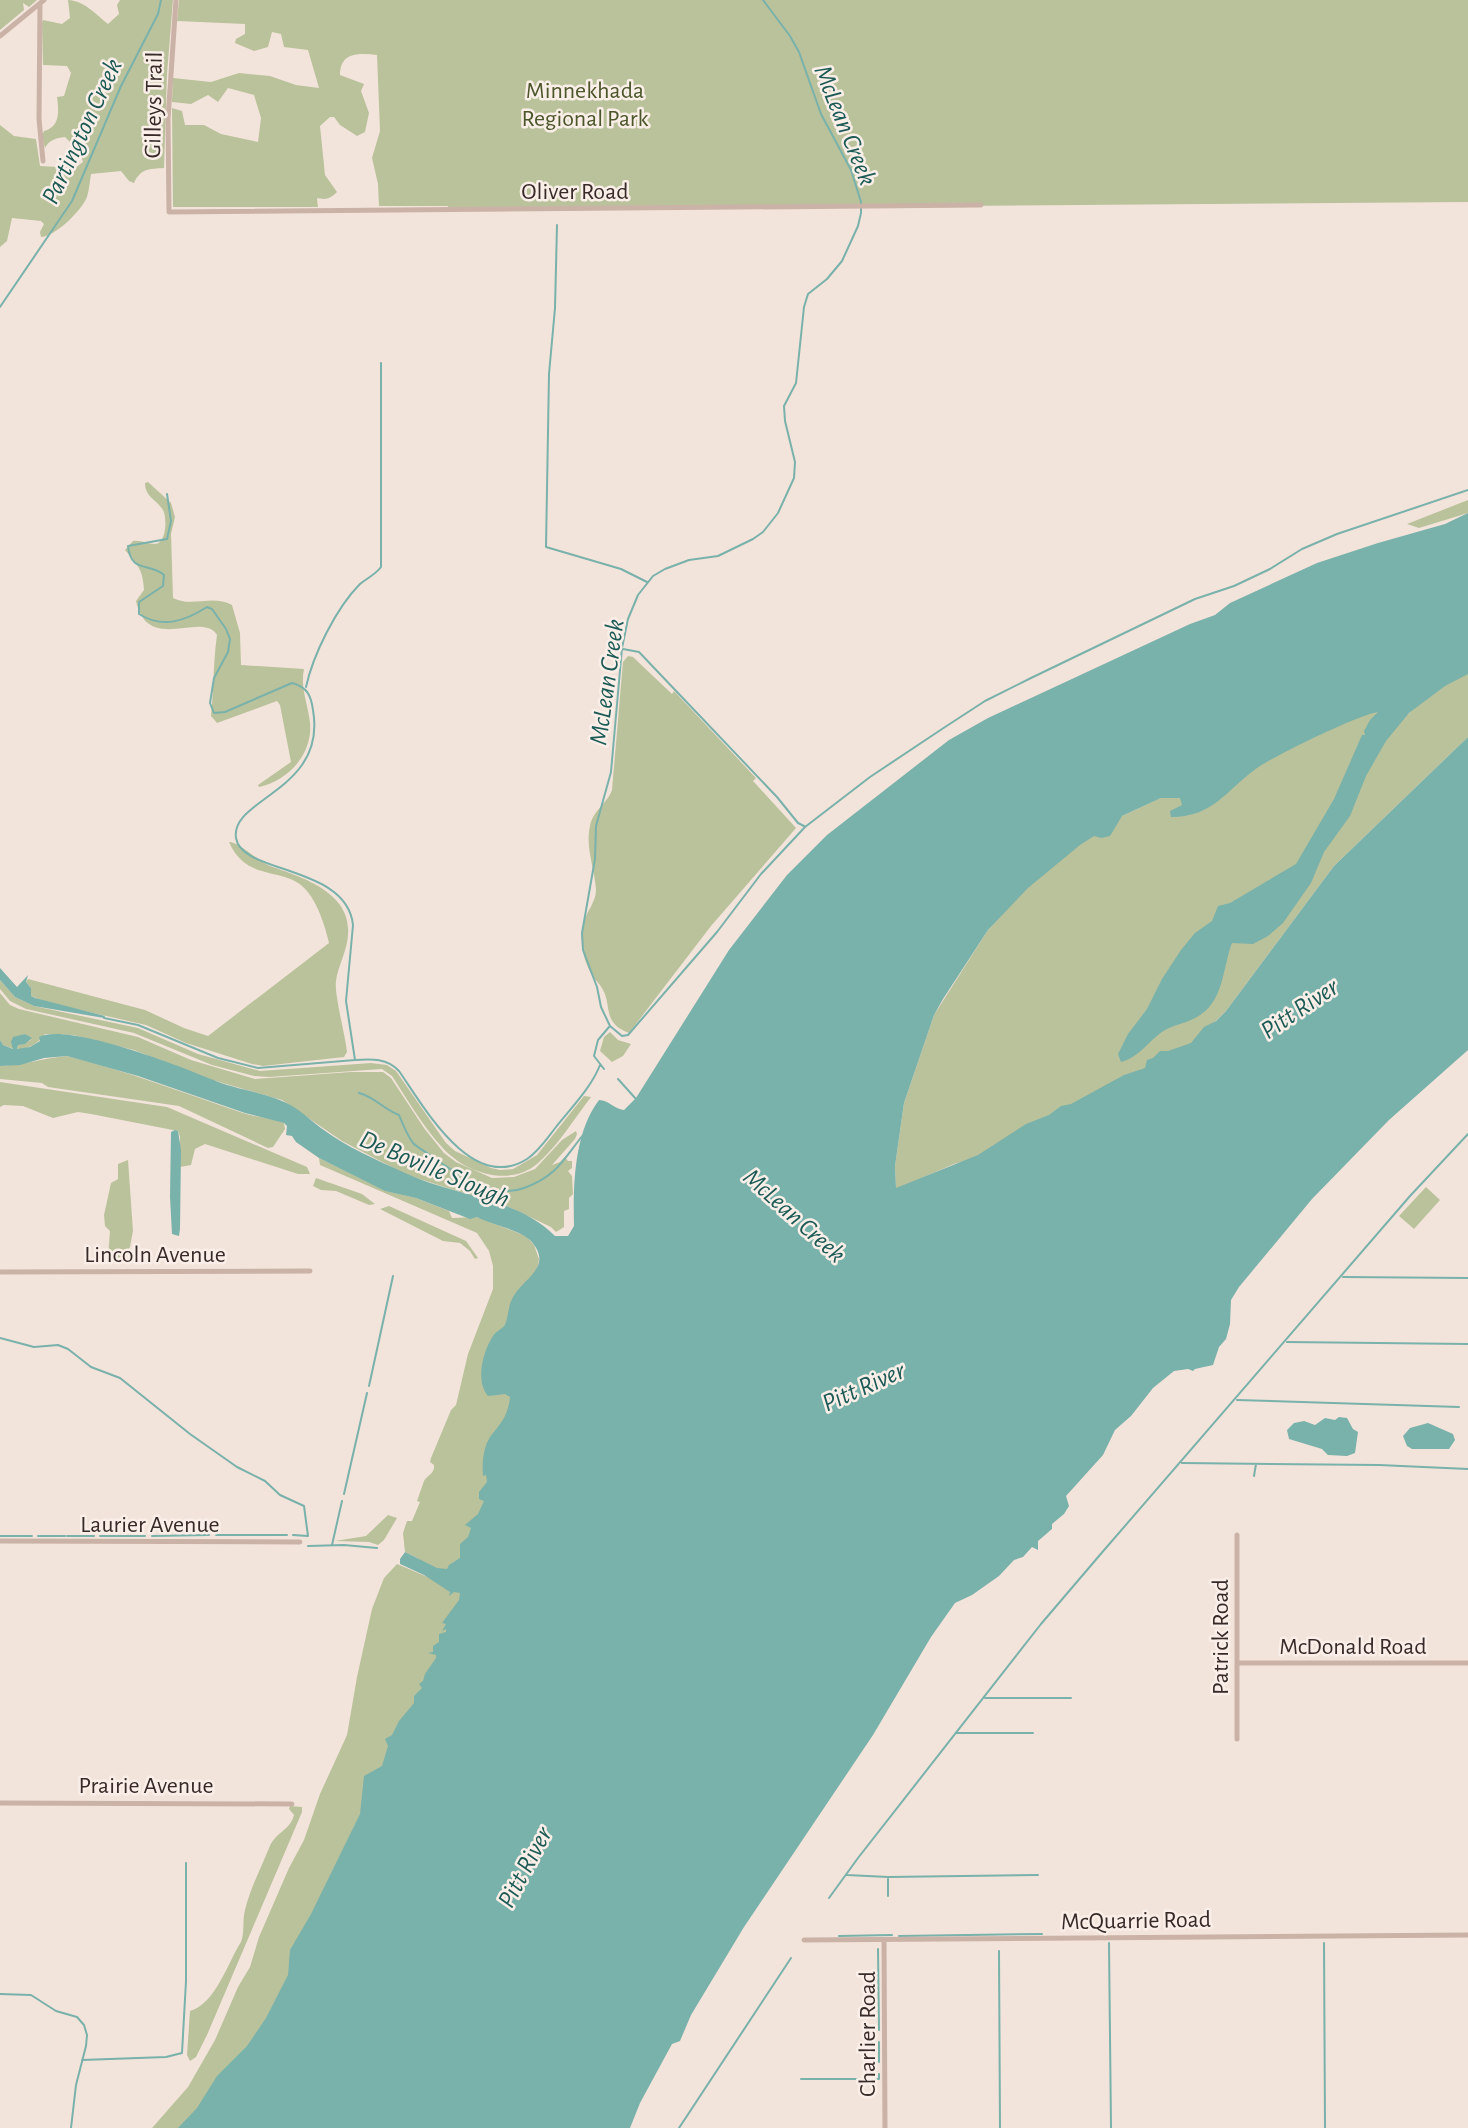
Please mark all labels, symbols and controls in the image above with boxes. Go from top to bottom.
street label: Gilleys Trail [141,51,167,159]
water label: Partington Creek [37,55,127,208]
water label: McLean Creek [809,62,881,189]
park label: Minnekhada Regional Park [521,79,649,131]
street label: Oliver Road [521,180,629,204]
water label: McLean Creek [585,618,629,747]
water label: Pitt River [1256,973,1344,1044]
water label: De Boville Slough [356,1126,514,1212]
water label: McLean Creek [739,1164,850,1268]
street label: Lincoln Avenue [84,1243,226,1267]
water label: Pitt River [818,1357,910,1417]
street label: Laurier Avenue [80,1513,220,1537]
street label: Patrick Road [1209,1579,1233,1695]
street label: McDonald Road [1279,1635,1427,1659]
street label: Prairie Avenue [78,1774,214,1798]
water label: Pitt River [493,1821,558,1912]
street label: McQuarrie Road [1061,1908,1211,1934]
street label: Charlier Road [856,1971,880,2097]

